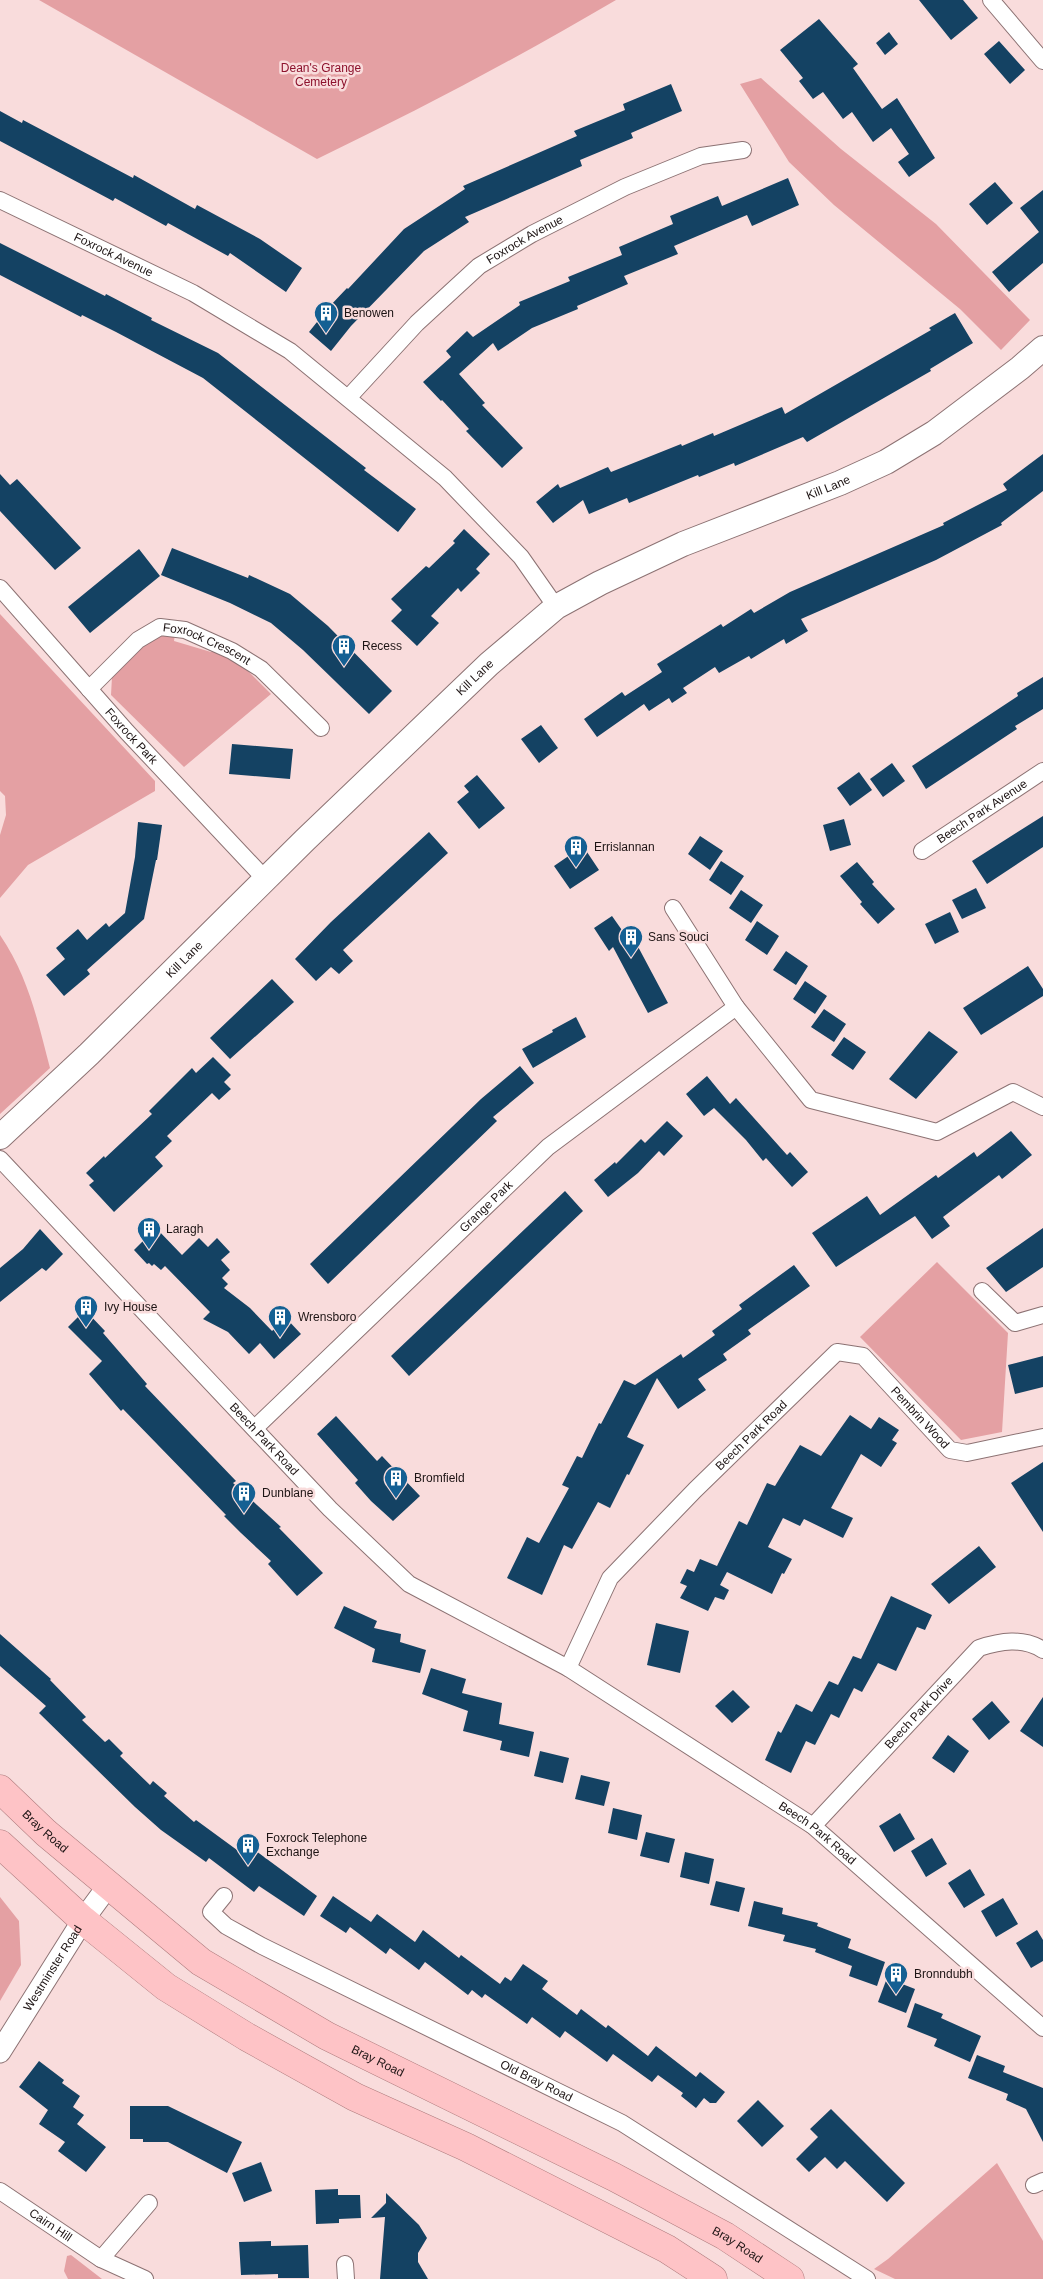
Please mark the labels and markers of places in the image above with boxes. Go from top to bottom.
building icon: Benowen [313,300,339,334]
place label: Benowen [344,306,394,320]
building icon: Recess [331,633,357,667]
place label: Recess [362,639,402,653]
building icon: Errislannan [563,834,589,868]
place label: Errislannan [594,840,655,854]
building icon: Sans Souci [618,924,644,958]
place label: Sans Souci [648,930,709,944]
building icon: Laragh [136,1216,162,1250]
place label: Laragh [166,1222,203,1236]
building icon: Ivy House [73,1294,99,1328]
place label: Ivy House [104,1300,158,1314]
building icon: Wrensboro [267,1304,293,1338]
place label: Wrensboro [298,1310,357,1324]
building icon: Bromfield [383,1465,409,1499]
place label: Bromfield [414,1471,465,1485]
building icon: Dunblane [231,1480,257,1514]
place label: Dunblane [262,1486,314,1500]
place label: Foxrock Telephone Exchange [266,1831,368,1859]
building icon: Foxrock Telephone Exchange [235,1832,261,1866]
building icon: Bronndubh [883,1961,909,1995]
place label: Bronndubh [914,1967,973,1981]

